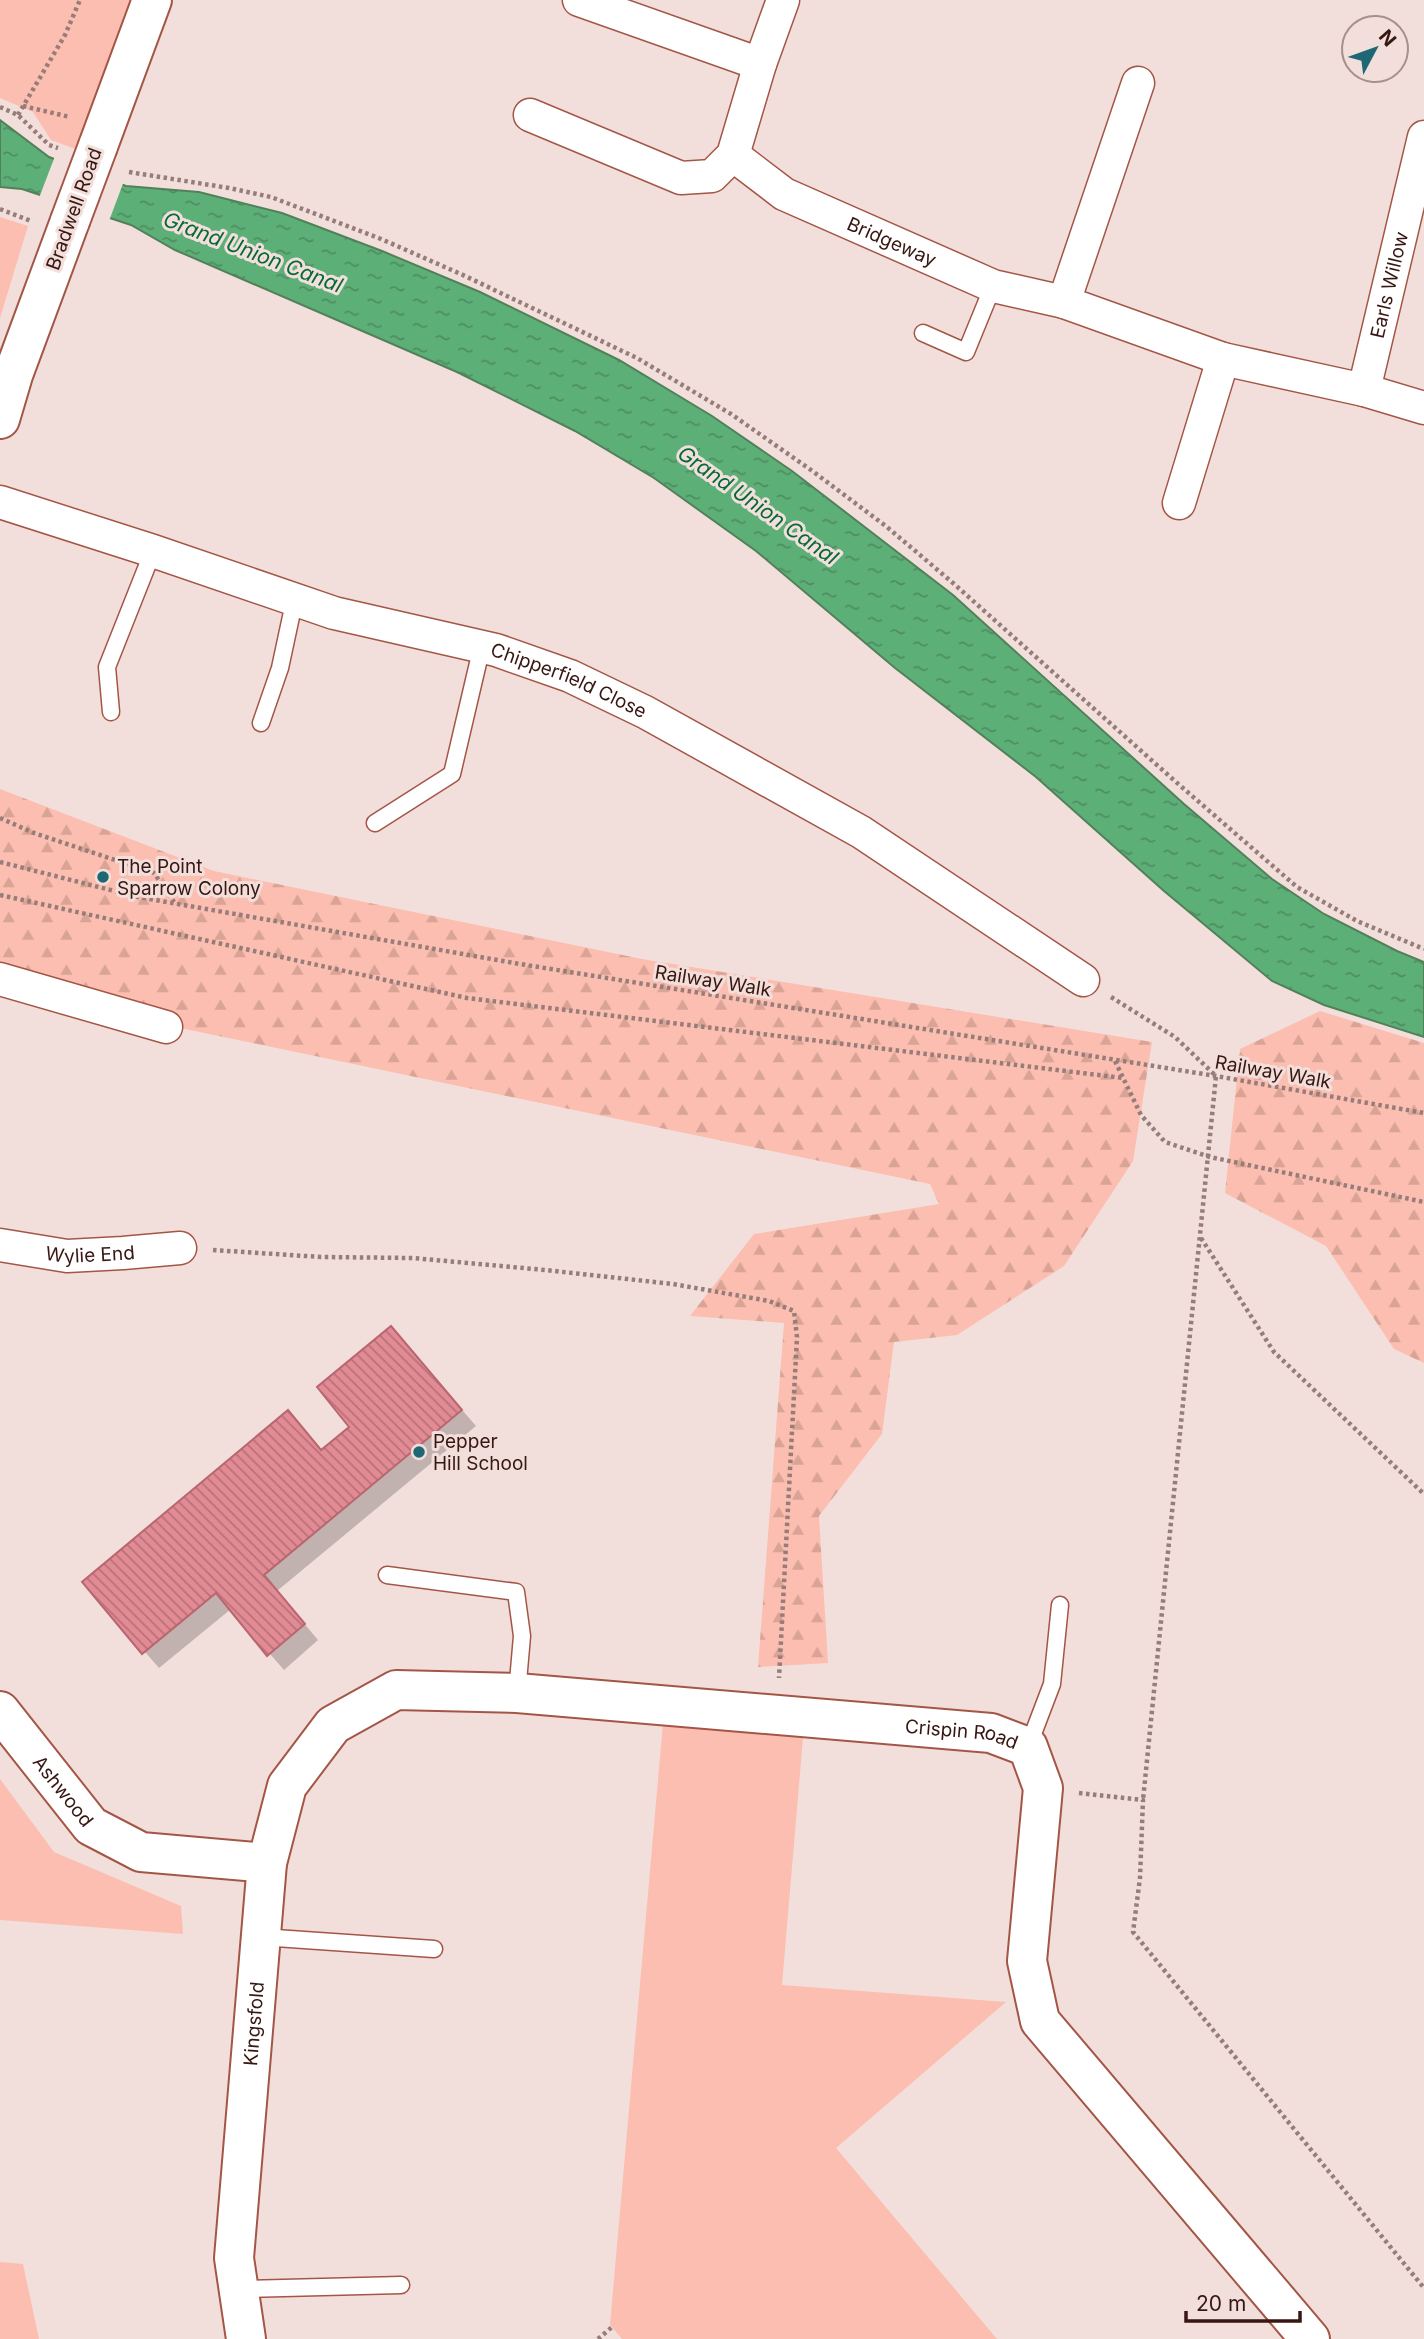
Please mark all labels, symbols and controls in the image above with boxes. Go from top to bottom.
north arrow [1340,14,1410,84]
text: N [1374,25,1401,51]
street label: Bradwell Road [41,145,107,273]
water label: Grand Union Canal [160,206,347,298]
street label: Bridgeway [844,212,940,271]
street label: Earls Willow [1365,229,1413,340]
water label: Grand Union Canal [673,440,844,570]
street label: Chipperfield Close [488,638,651,723]
place label: The Point Sparrow Colony [117,855,261,900]
marker: The Point Sparrow Colony [95,869,111,885]
street label: Railway Walk [653,960,773,1002]
street label: Railway Walk [1213,1050,1333,1094]
street label: Wylie End [44,1241,136,1268]
place label: Pepper Hill School [433,1430,528,1475]
marker: Pepper Hill School [411,1444,427,1460]
street label: Crispin Road [904,1714,1022,1754]
street label: Ashwood [28,1751,98,1831]
street label: Kingsfold [239,1981,269,2067]
scale bar [1186,2280,1300,2324]
text: 20 m [1196,2291,1246,2316]

